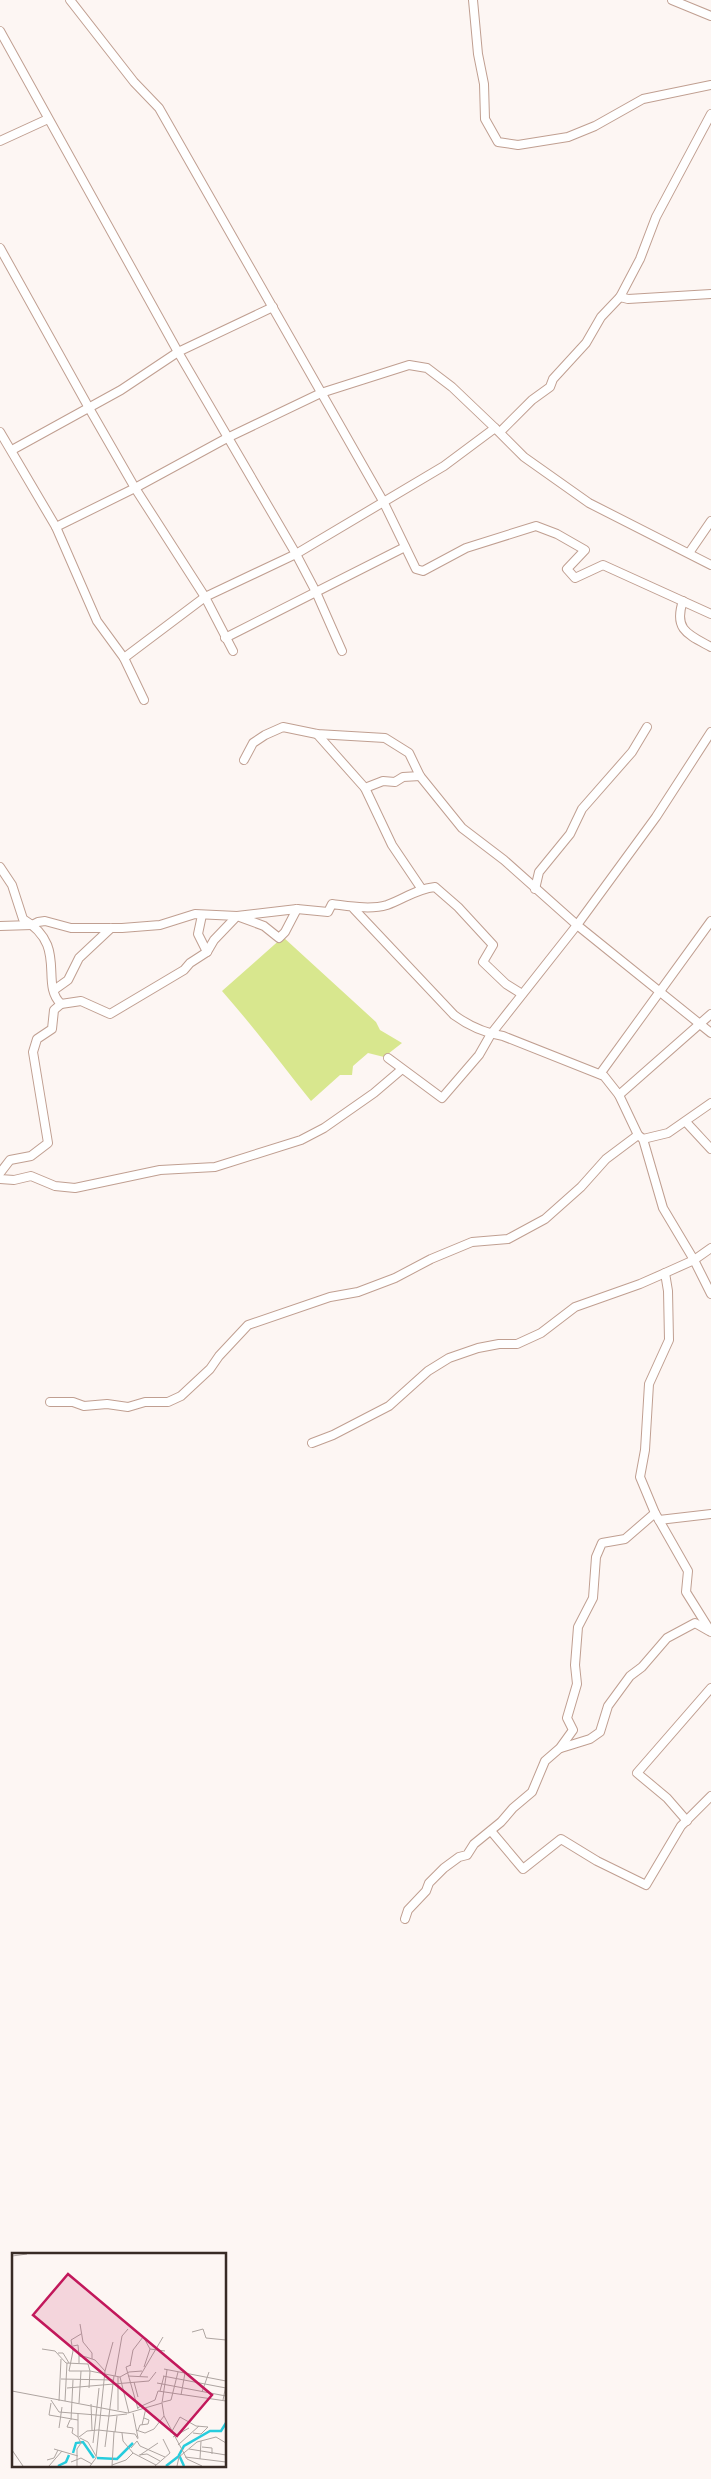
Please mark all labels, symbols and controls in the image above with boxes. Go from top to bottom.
inset map [12,2253,226,2466]

